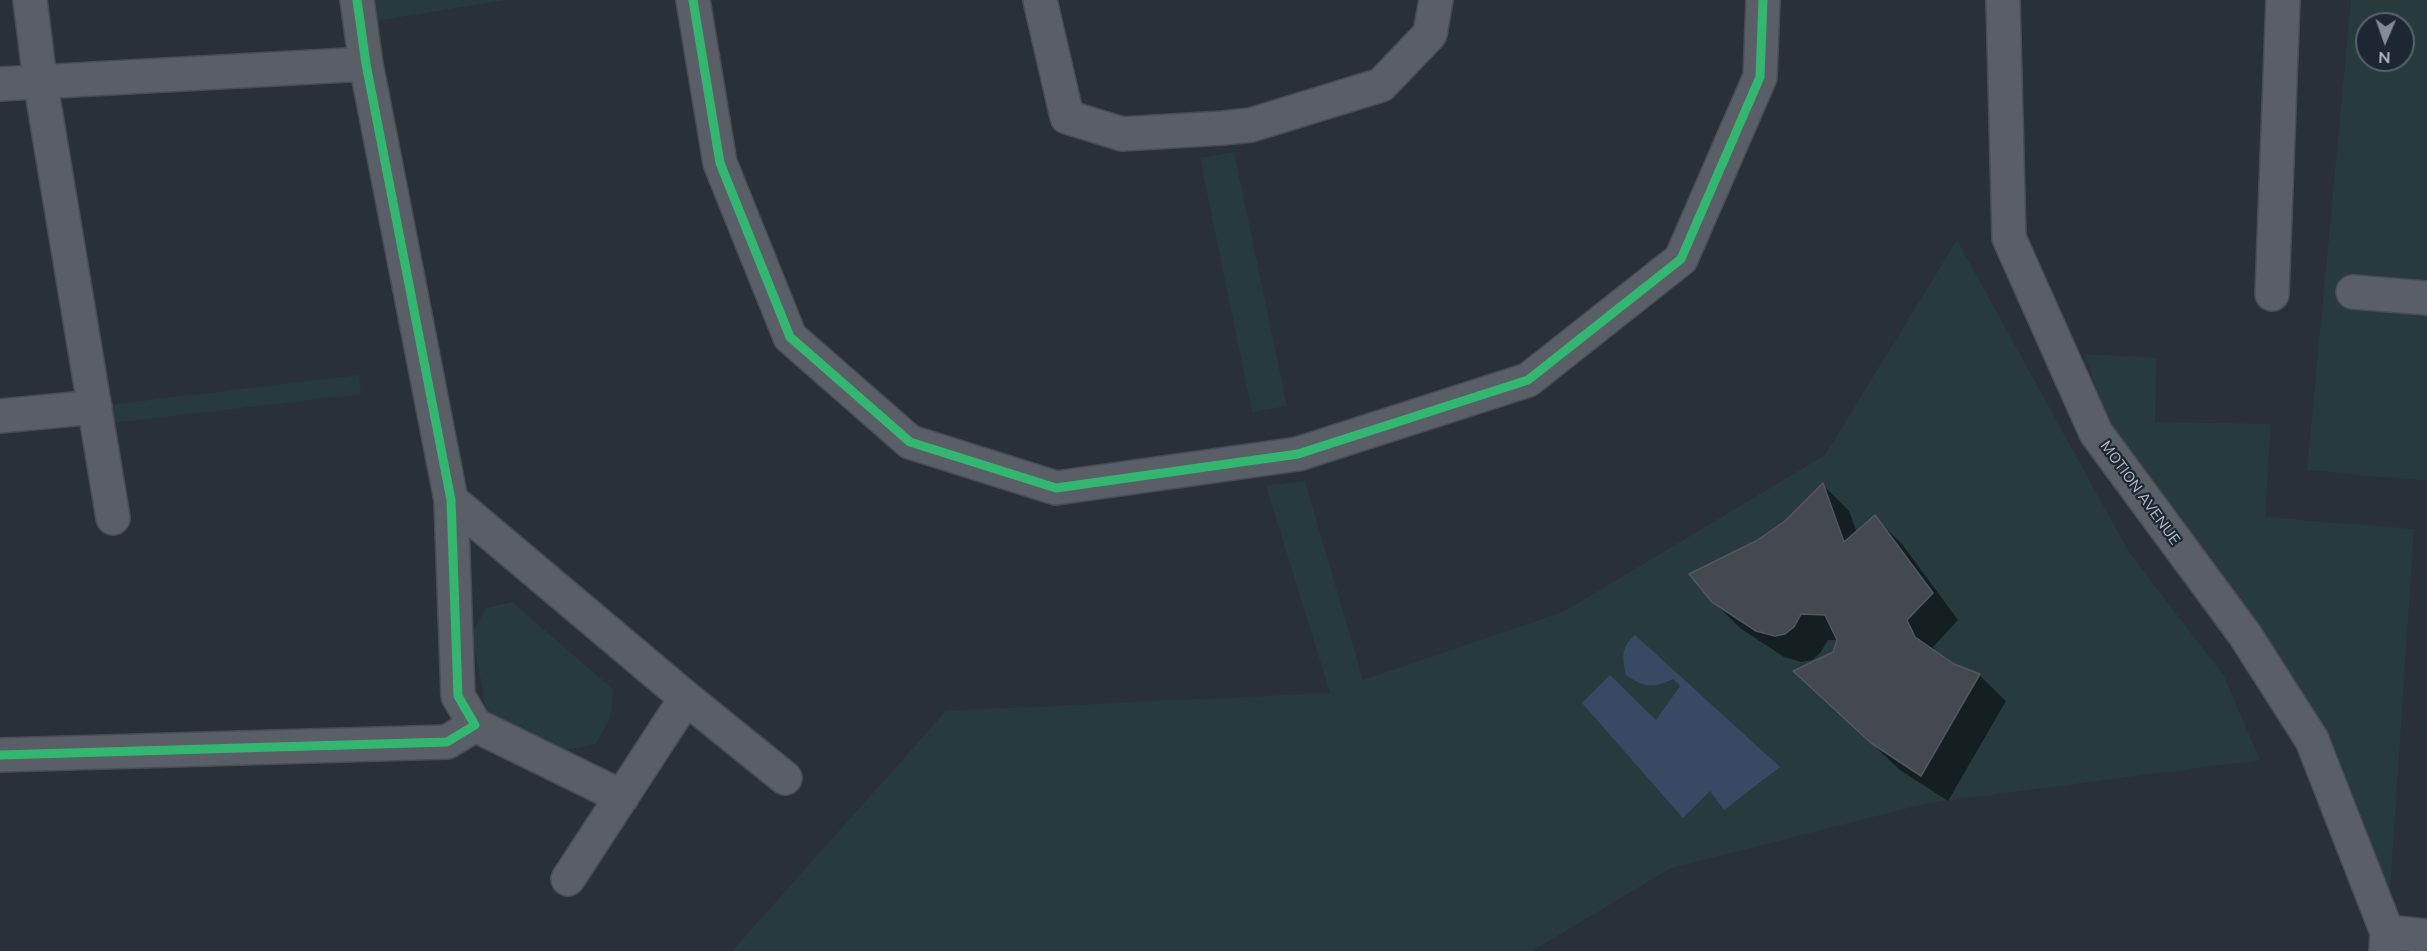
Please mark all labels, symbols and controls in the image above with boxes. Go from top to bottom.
north arrow [2355,12,2415,72]
text: N [2378,48,2391,68]
street label: MOTION AVENUE [2096,438,2184,548]

